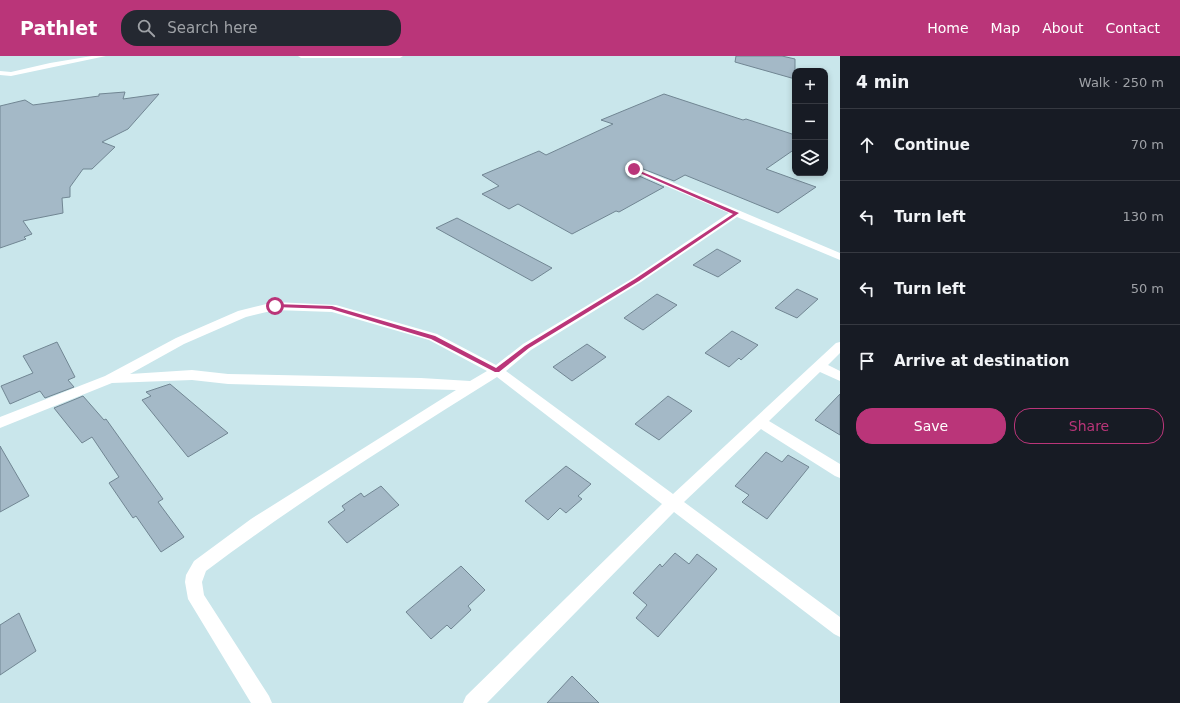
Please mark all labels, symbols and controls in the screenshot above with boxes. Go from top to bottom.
search box [121,10,401,46]
text: Pathlet [20,17,97,39]
icon: search [135,17,157,39]
text: Search here [167,19,257,37]
text: Home [927,20,969,36]
text: Map [991,20,1020,36]
text: About [1042,20,1084,36]
text: Contact [1106,20,1160,36]
map controls [792,68,828,176]
button: + [792,68,828,104]
text: 4 min [856,72,909,92]
text: Walk · 250 m [1079,75,1164,90]
button: − [792,104,828,140]
icon: ahead [856,134,878,156]
text: Continue [894,136,970,154]
text: 70 m [1131,137,1164,152]
button: layers [792,140,828,176]
route end [625,160,643,178]
icon: left [856,206,878,228]
text: Turn left [894,208,966,226]
text: 130 m [1122,209,1164,224]
icon: left [856,278,878,300]
text: Turn left [894,280,966,298]
text: 50 m [1131,281,1164,296]
route start [266,297,284,315]
icon: arrive [856,350,878,372]
text: Arrive at destination [894,352,1069,370]
button: Save [856,408,1006,444]
button: Share [1014,408,1164,444]

